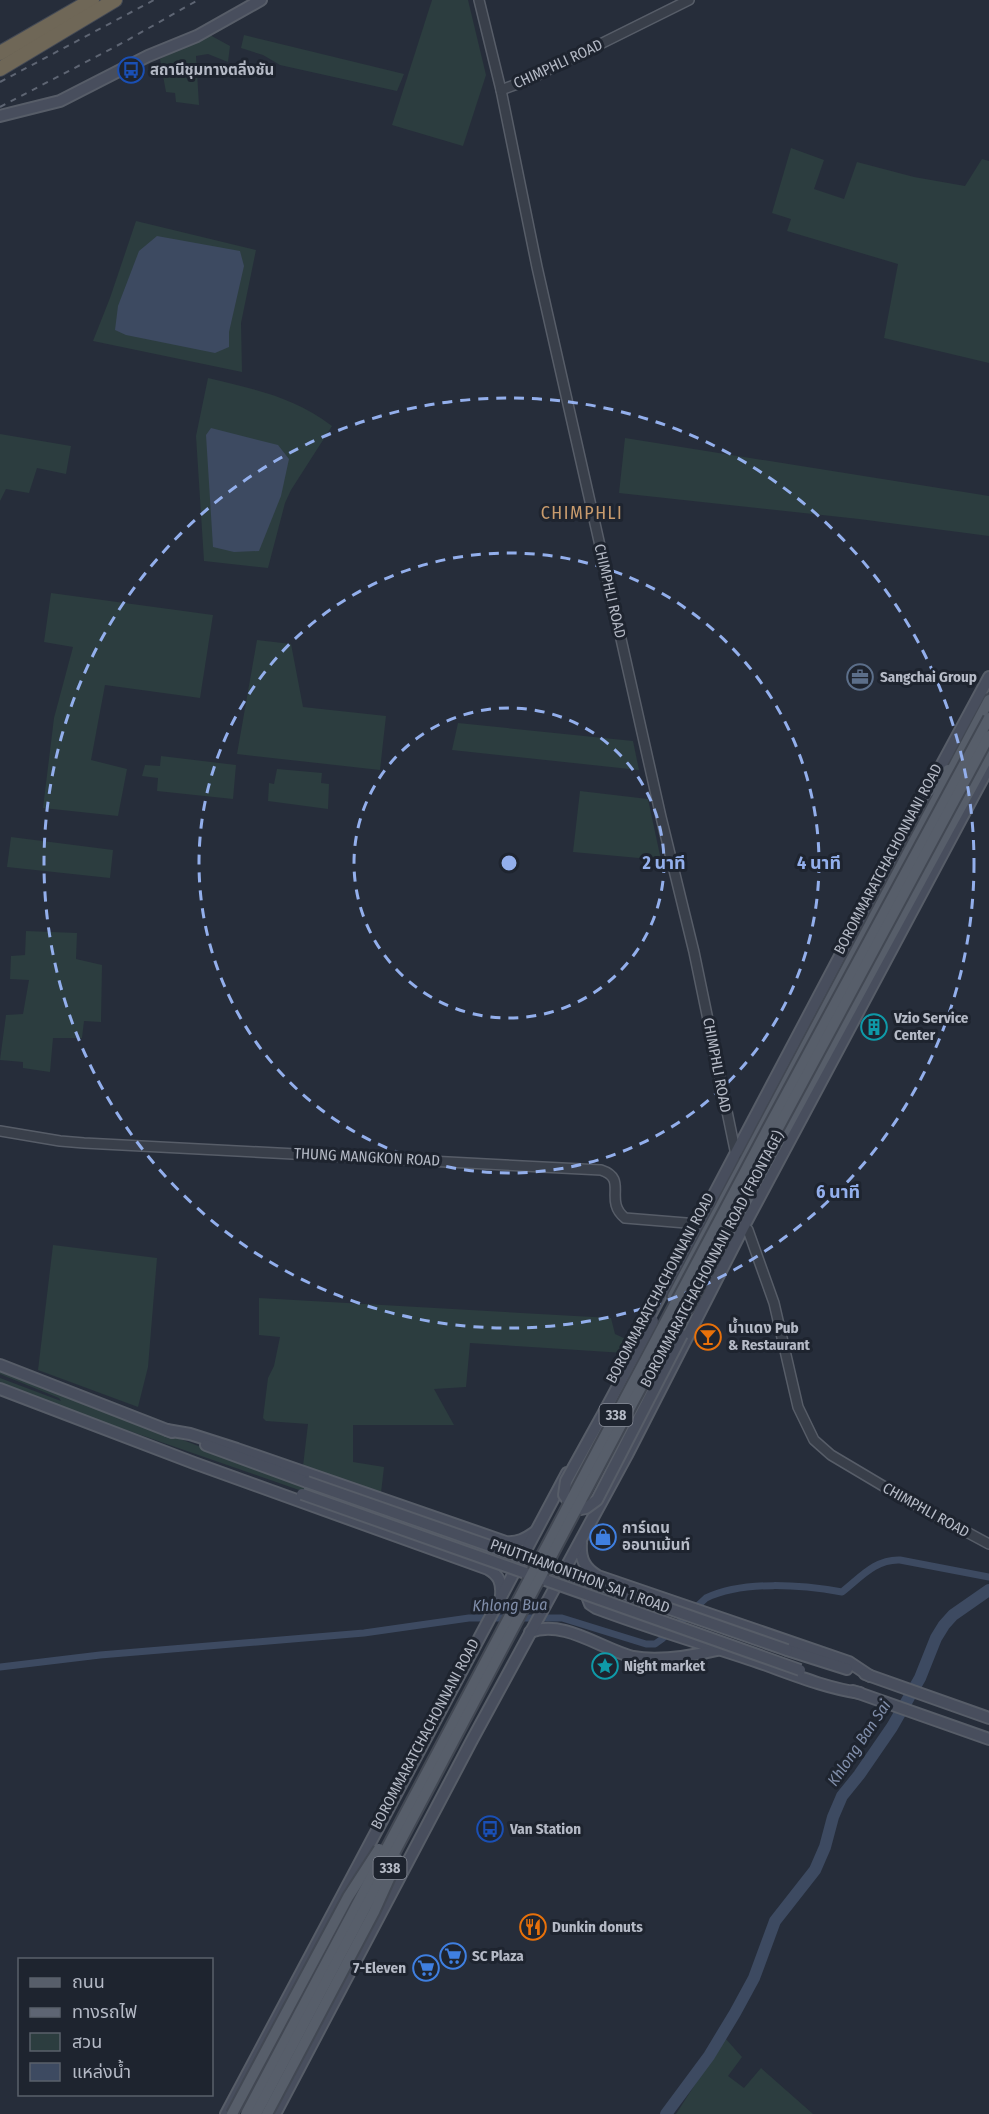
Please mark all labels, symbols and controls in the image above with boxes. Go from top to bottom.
street label: CHIMPHLI ROAD [511,36,605,92]
bus stop icon: สถานีชุมทางตลิ่งชัน [116,55,146,85]
place label: สถานีชุมทางตลิ่งชัน [150,60,274,79]
district label: CHIMPHLI [541,502,623,524]
street label: CHIMPHLI ROAD [590,542,630,640]
office icon: Sangchai Group [845,662,875,692]
place label: Sangchai Group [880,668,977,686]
street label: BOROMMARATCHACHONNANI ROAD [830,761,946,957]
text: 2 นาที [641,852,686,874]
text: 4 นาที [797,852,841,874]
centre of rings [499,853,519,873]
place label: Vzio Service Center [893,1009,969,1044]
building icon: Vzio Service Center [859,1012,889,1042]
street label: CHIMPHLI ROAD [699,1016,735,1114]
street label: BOROMMARATCHACHONNANI ROAD (FRONTAGE) [636,1128,788,1390]
street label: THUNG MANGKON ROAD [294,1144,440,1170]
text: 6 นาที [816,1181,860,1203]
street label: BOROMMARATCHACHONNANI ROAD [602,1190,718,1386]
place label: น้ำแดง Pub & Restaurant [728,1317,811,1354]
bar icon: น้ำแดง Pub & Restaurant [693,1322,723,1352]
road number: 338 [600,1404,632,1426]
street label: CHIMPHLI ROAD [880,1479,972,1541]
place label: การ์เดน ออนาเม้นท์ [622,1519,690,1554]
shop icon: การ์เดน ออนาเม้นท์ [588,1522,618,1552]
street label: PHUTTHAMONTHON SAI 1 ROAD [488,1535,672,1617]
water label: Khlong Bua [472,1595,548,1615]
street label: BOROMMARATCHACHONNANI ROAD [367,1636,483,1832]
place icon: Night market [590,1651,620,1681]
place label: Night market [624,1657,706,1675]
water label: Khlong Ban Sai [823,1697,895,1789]
bus stop icon: Van Station [475,1814,505,1844]
place label: Van Station [509,1820,581,1838]
road number: 338 [374,1857,406,1879]
restaurant icon: Dunkin donuts [518,1912,548,1942]
place label: Dunkin donuts [552,1918,643,1936]
supermarket icon: SC Plaza [438,1941,468,1971]
place label: SC Plaza [472,1947,524,1965]
supermarket icon: 7-Eleven [411,1953,441,1983]
legend [18,1958,213,2096]
place label: 7-Eleven [353,1959,406,1977]
text: ถนน [72,1971,105,1993]
text: ทางรถไฟ [72,2001,137,2023]
text: สวน [72,2031,102,2053]
text: แหล่งน้ำ [72,2059,131,2083]

